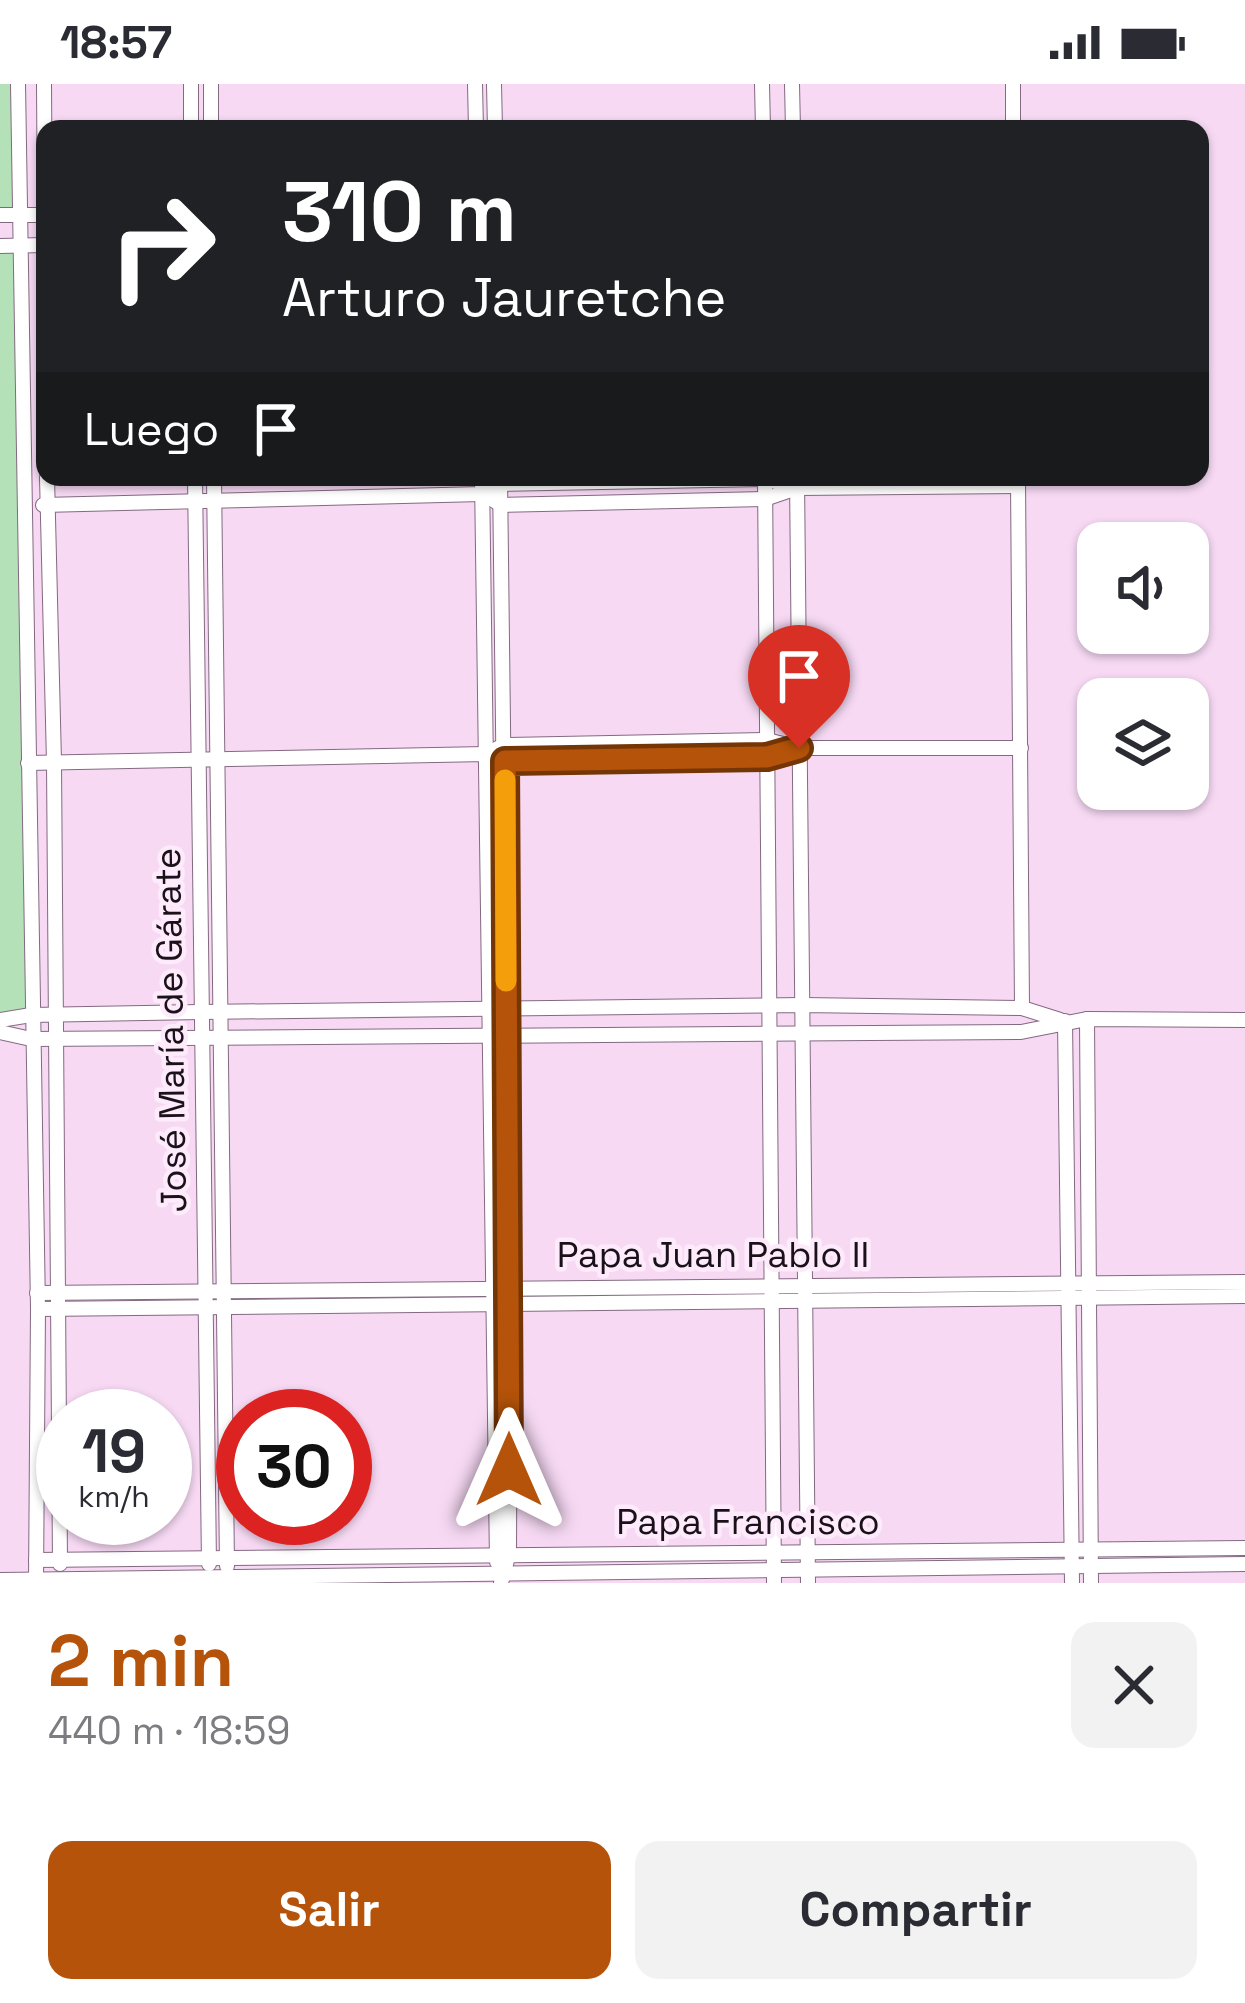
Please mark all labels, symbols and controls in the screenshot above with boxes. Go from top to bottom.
text: 18:57 [60,14,172,71]
text: 310 m [282,158,517,266]
icon: right [84,168,240,324]
text: Arturo Jauretche [282,263,727,332]
icon: arrive [243,396,309,462]
text: Luego [84,401,219,458]
map controls [1077,522,1209,810]
button: sound [1077,522,1209,654]
pin [748,625,850,748]
icon: arrive [766,643,832,709]
button: layers [1077,678,1209,810]
street label: José María de Gárate [145,847,197,1213]
street label: Papa Juan Pablo II [557,1232,869,1278]
speed limit sign: 30 [216,1389,372,1545]
position arrow [446,1407,572,1533]
text: 19 [82,1413,146,1490]
text: km/h [78,1477,150,1516]
street label: Papa Francisco [616,1499,880,1545]
text: 2 min [48,1615,234,1707]
button: close [1071,1622,1197,1748]
text: 440 m · 18:59 [48,1706,290,1755]
button: Salir [48,1841,611,1979]
button: Compartir [635,1841,1197,1979]

